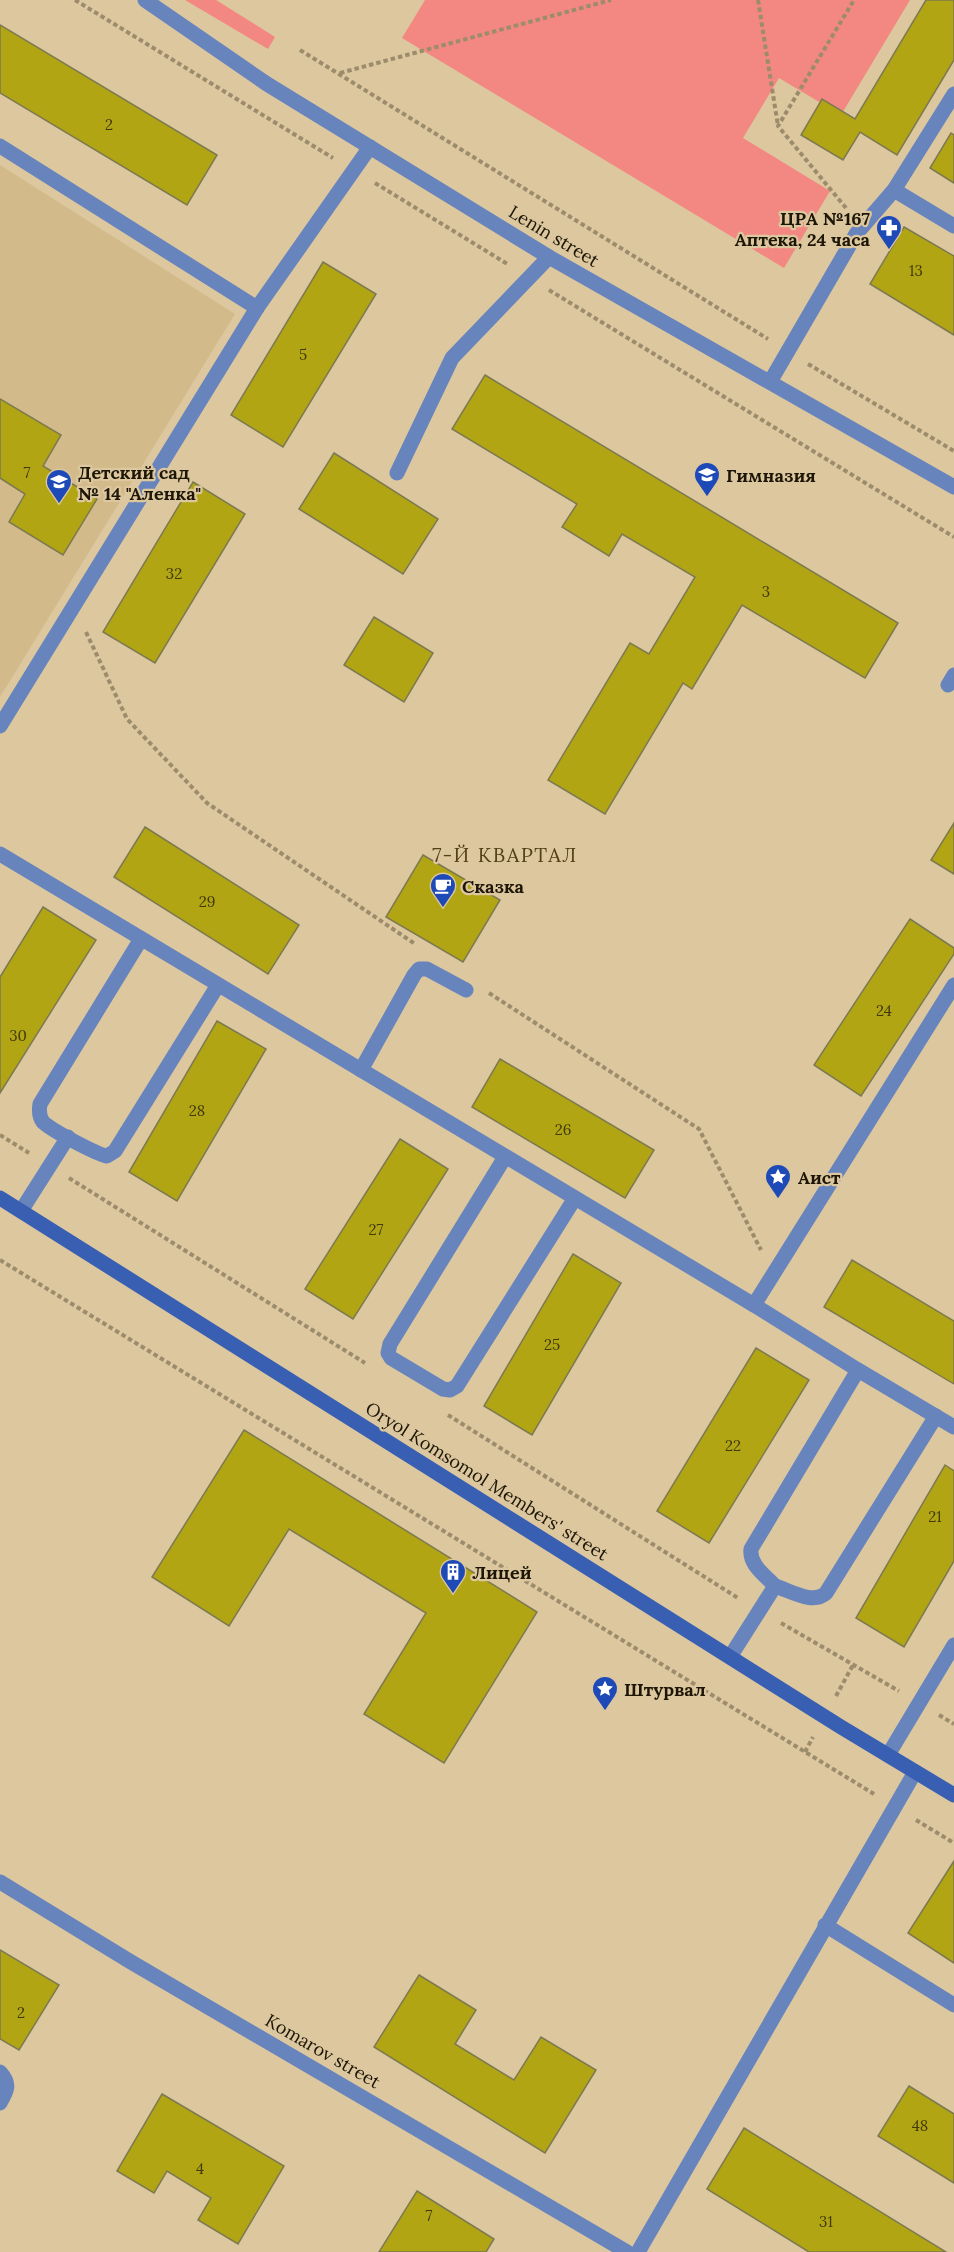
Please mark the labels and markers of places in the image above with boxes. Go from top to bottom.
place label: ЦРА №167 Аптека, 24 часа [735,207,871,251]
pharmacy icon: ЦРА №167 Аптека, 24 часа [874,213,904,251]
school or university icon: Гимназия [692,460,722,498]
place label: Детский сад № 14 "Аленка" [78,461,201,505]
place label: Гимназия [726,464,816,487]
school or university icon: Детский сад № 14 "Аленка" [44,467,74,505]
cafe icon: Сказка [428,871,458,909]
place label: Сказка [462,875,525,898]
place icon: Аист [763,1162,793,1200]
place label: Аист [798,1166,841,1189]
building icon: Лицей [438,1557,468,1595]
place label: Лицей [472,1561,532,1584]
place icon: Штурвал [590,1674,620,1712]
place label: Штурвал [624,1678,706,1701]

